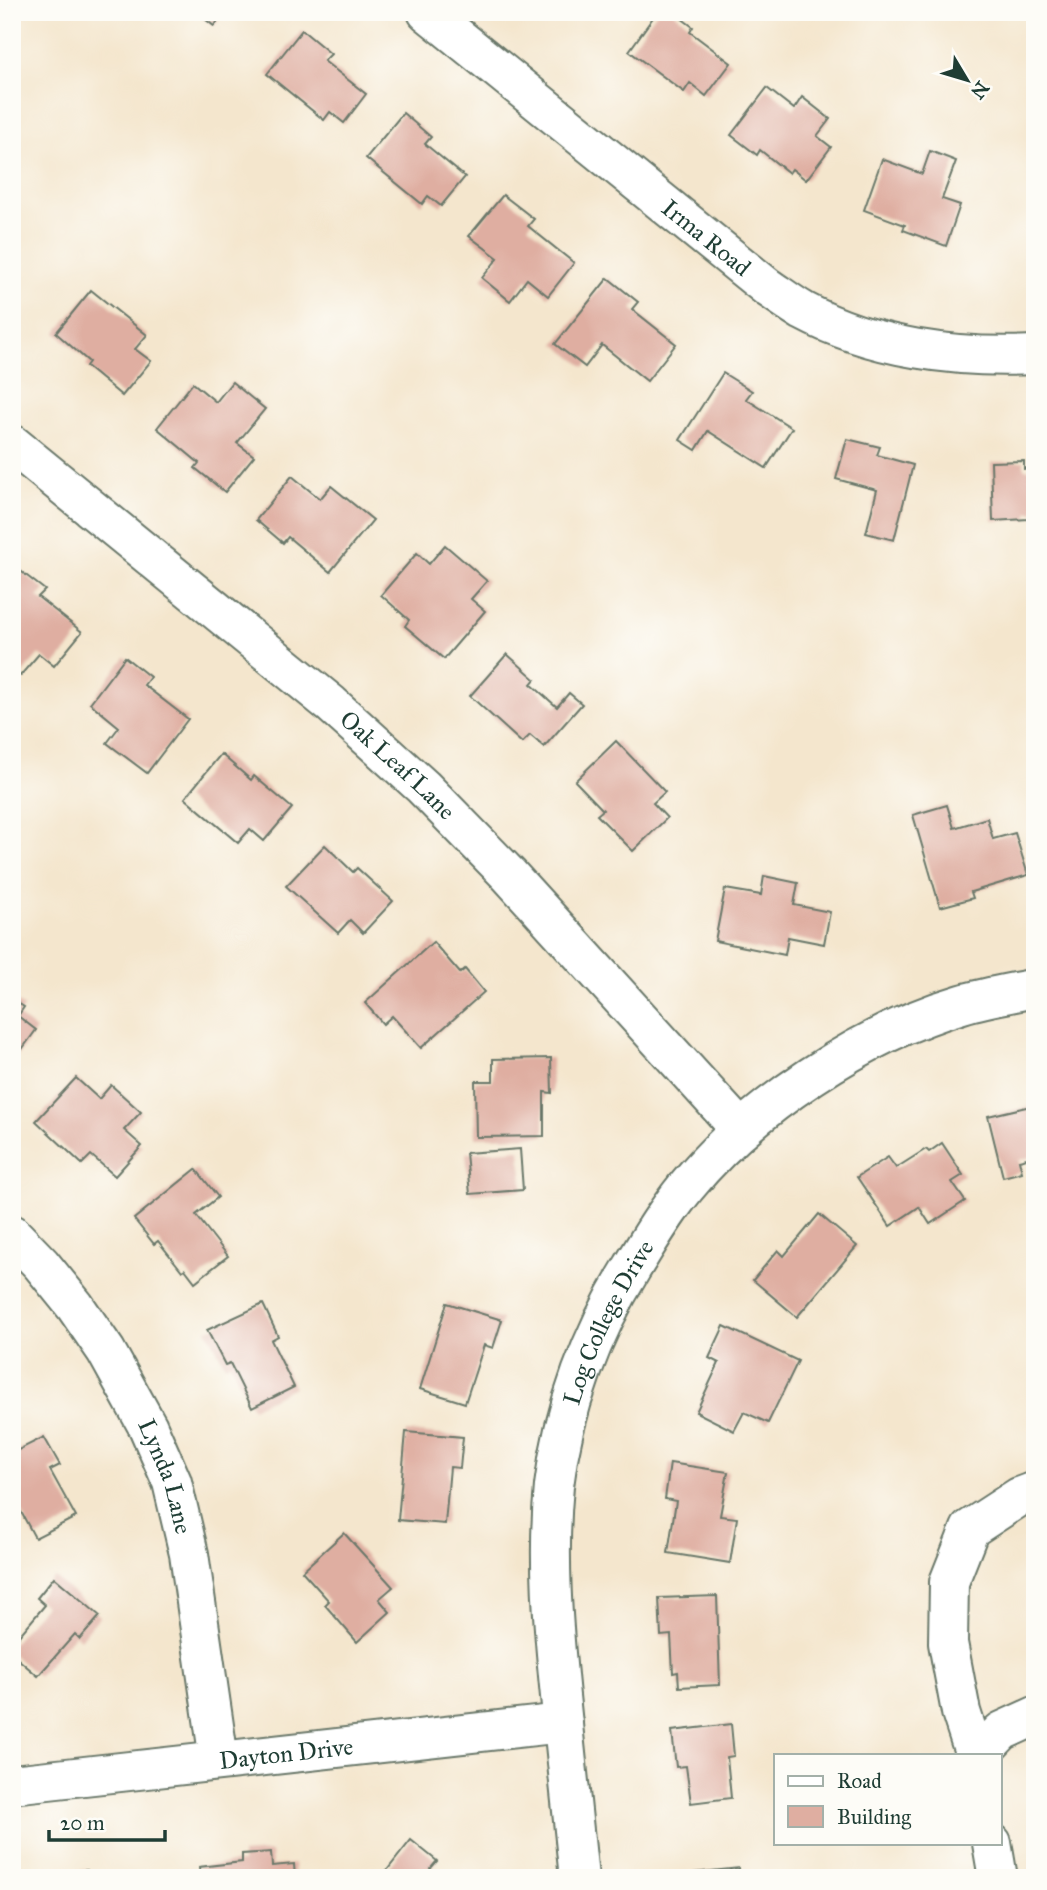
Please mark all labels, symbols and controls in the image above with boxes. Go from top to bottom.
north arrow [932,46,1002,116]
text: N [966,77,994,104]
street label: Irma Road [656,193,757,283]
street label: Oak Leaf Lane [334,704,462,826]
street label: Log College Drive [557,1234,661,1409]
street label: Lynda Lane [131,1414,199,1537]
street label: Dayton Drive [218,1731,355,1776]
legend [774,1754,1002,1844]
text: Road [837,1768,882,1794]
scale bar [49,1799,164,1843]
text: Building [837,1804,911,1830]
text: 20 m [60,1810,105,1836]

